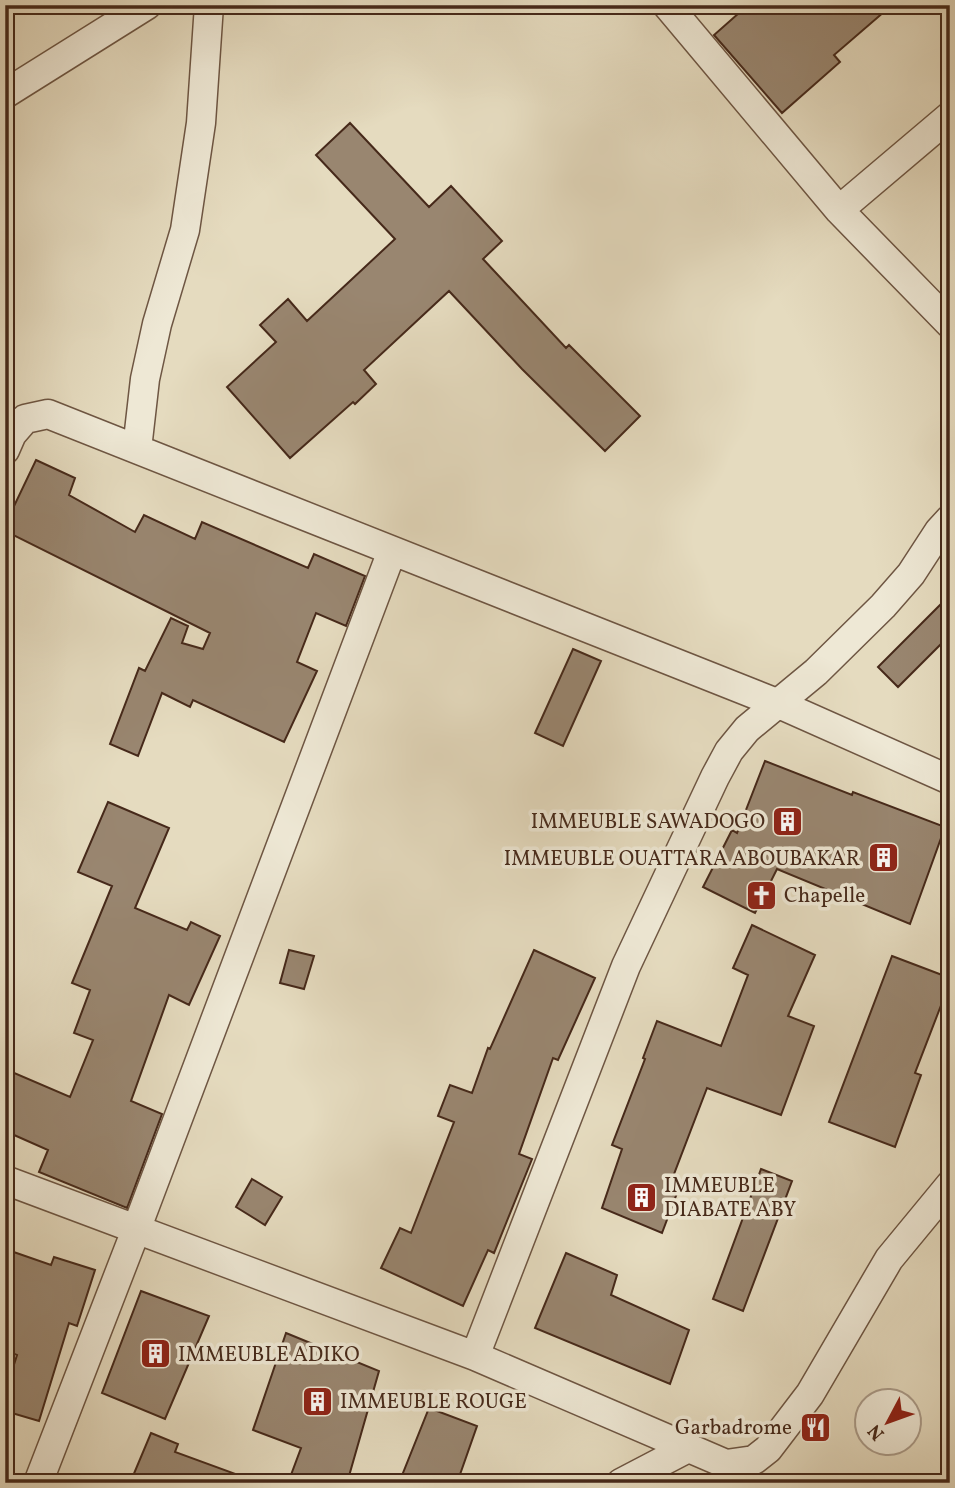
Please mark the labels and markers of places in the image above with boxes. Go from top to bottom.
building icon: IMMEUBLE SAWADOGO [771,804,805,838]
place label: IMMEUBLE SAWADOGO [531,808,765,837]
building icon: IMMEUBLE OUATTARA ABOUBAKAR [866,841,900,875]
place label: IMMEUBLE OUATTARA ABOUBAKAR [504,845,860,874]
church icon: Chapelle [744,878,778,912]
place label: Chapelle [784,882,865,911]
place label: IMMEUBLE DIABATE ABY [664,1172,796,1225]
building icon: IMMEUBLE DIABATE ABY [624,1180,658,1214]
building icon: IMMEUBLE ADIKO [138,1337,172,1371]
place label: IMMEUBLE ADIKO [178,1341,360,1370]
building icon: IMMEUBLE ROUGE [300,1384,334,1418]
place label: IMMEUBLE ROUGE [340,1388,527,1417]
restaurant icon: Garbadrome [798,1410,832,1444]
place label: Garbadrome [675,1414,792,1443]

